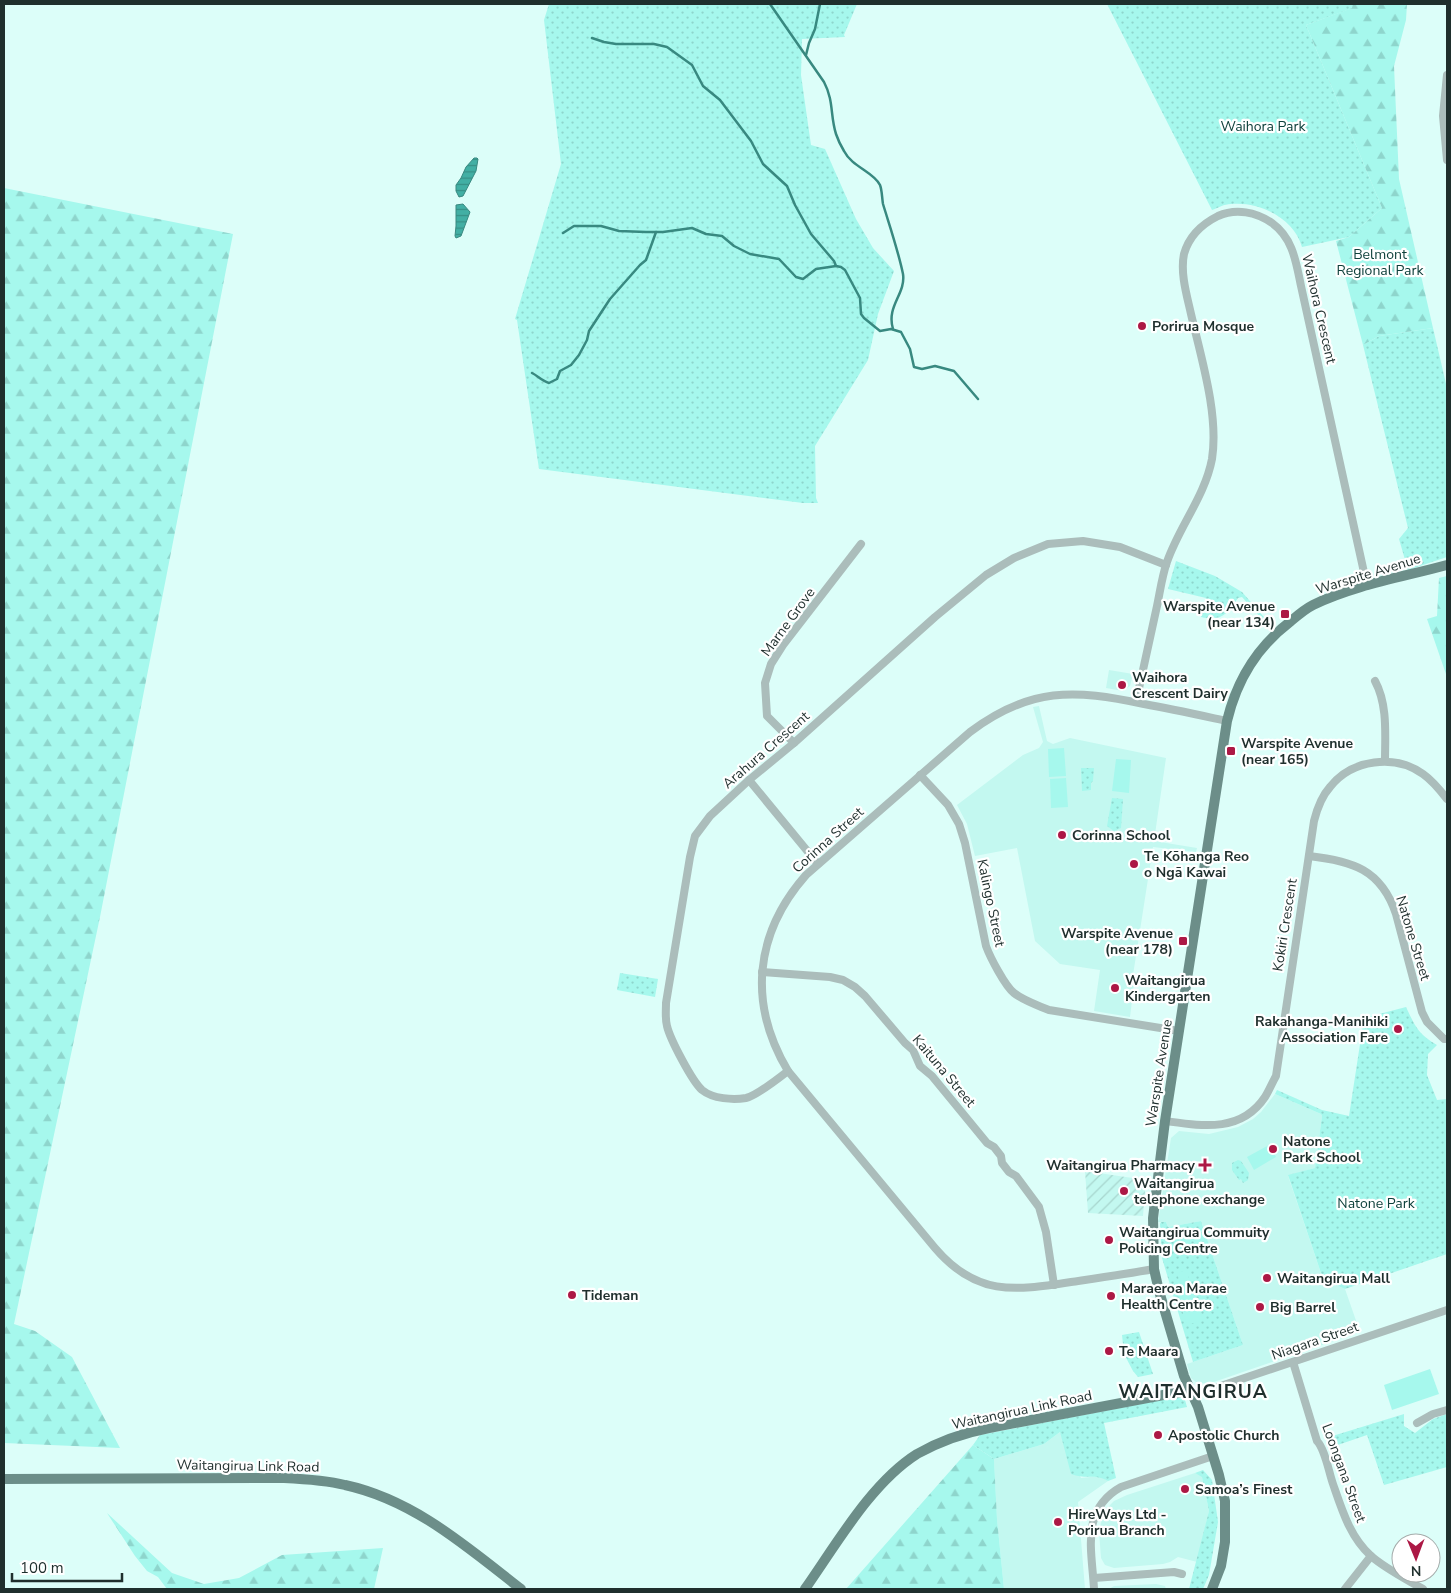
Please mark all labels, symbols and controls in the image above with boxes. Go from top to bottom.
park label: Waihora Park [1221,117,1306,136]
park label: Belmont Regional Park [1337,245,1424,280]
street label: Waihora Crescent [1297,252,1341,366]
place label: Porirua Mosque [1152,317,1254,336]
marker: Porirua Mosque [1136,320,1148,332]
street label: Warspite Avenue [1313,549,1423,599]
street label: Marne Grove [757,584,819,660]
place label: Warspite Avenue (near 134) [1163,597,1275,632]
marker: Warspite Avenue (near 134) [1279,608,1291,620]
place label: Waihora Crescent Dairy [1132,668,1229,703]
marker: Waihora Crescent Dairy [1116,679,1128,691]
street label: Arahura Crescent [718,707,814,793]
place label: Warspite Avenue (near 165) [1241,734,1353,769]
marker: Warspite Avenue (near 165) [1225,745,1237,757]
street label: Corinna Street [788,803,868,877]
place label: Corinna School [1072,826,1171,845]
marker: Corinna School [1056,829,1068,841]
place label: Te Kōhanga Reo o Ngā Kawai [1144,847,1249,882]
street label: Kalingo Street [972,857,1010,949]
marker: Te Kōhanga Reo o Ngā Kawai [1128,858,1140,870]
street label: Kokiri Crescent [1268,877,1302,973]
street label: Natone Street [1391,893,1435,983]
place label: Warspite Avenue (near 178) [1061,924,1173,959]
marker: Warspite Avenue (near 178) [1177,935,1189,947]
place label: Waitangirua Kindergarten [1125,971,1211,1006]
marker: Waitangirua Kindergarten [1109,982,1121,994]
place label: Rakahanga-Manihiki Association Fare [1255,1012,1388,1047]
street label: Warspite Avenue [1141,1018,1177,1128]
marker: Rakahanga-Manihiki Association Fare [1392,1023,1404,1035]
street label: Kaituna Street [908,1031,980,1111]
place label: Natone Park School [1283,1132,1361,1167]
marker: Natone Park School [1267,1143,1279,1155]
place label: Waitangirua Pharmacy [1046,1156,1196,1175]
marker: Waitangirua Pharmacy [1199,1159,1211,1171]
place label: Waitangirua telephone exchange [1134,1174,1265,1209]
marker: Waitangirua telephone exchange [1118,1185,1130,1197]
park label: Natone Park [1337,1194,1416,1213]
place label: Waitangirua Commuity Policing Centre [1119,1223,1270,1258]
marker: Waitangirua Commuity Policing Centre [1103,1234,1115,1246]
place label: Waitangirua Mall [1277,1269,1391,1288]
marker: Waitangirua Mall [1261,1272,1273,1284]
place label: Maraeroa Marae Health Centre [1121,1279,1227,1314]
place label: Tideman [582,1286,638,1305]
marker: Tideman [566,1289,578,1301]
marker: Maraeroa Marae Health Centre [1105,1290,1117,1302]
place label: Big Barrel [1270,1298,1336,1317]
marker: Big Barrel [1254,1301,1266,1313]
street label: Niagara Street [1269,1317,1361,1365]
place label: Te Maara [1119,1342,1179,1361]
marker: Te Maara [1103,1345,1115,1357]
district label: WAITANGIRUA [1118,1379,1268,1405]
street label: Waitangirua Link Road [950,1386,1094,1434]
street label: Loongana Street [1317,1421,1371,1525]
place label: Apostolic Church [1168,1426,1279,1445]
marker: Apostolic Church [1152,1429,1164,1441]
street label: Waitangirua Link Road [176,1455,320,1477]
place label: Samoa’s Finest [1195,1480,1293,1499]
marker: Samoa’s Finest [1179,1483,1191,1495]
place label: HireWays Ltd - Porirua Branch [1068,1505,1167,1540]
marker: HireWays Ltd - Porirua Branch [1052,1516,1064,1528]
north arrow [1391,1533,1441,1583]
scale bar [12,1550,122,1582]
text: 100 m [20,1558,64,1578]
text: N [1411,1561,1422,1580]

